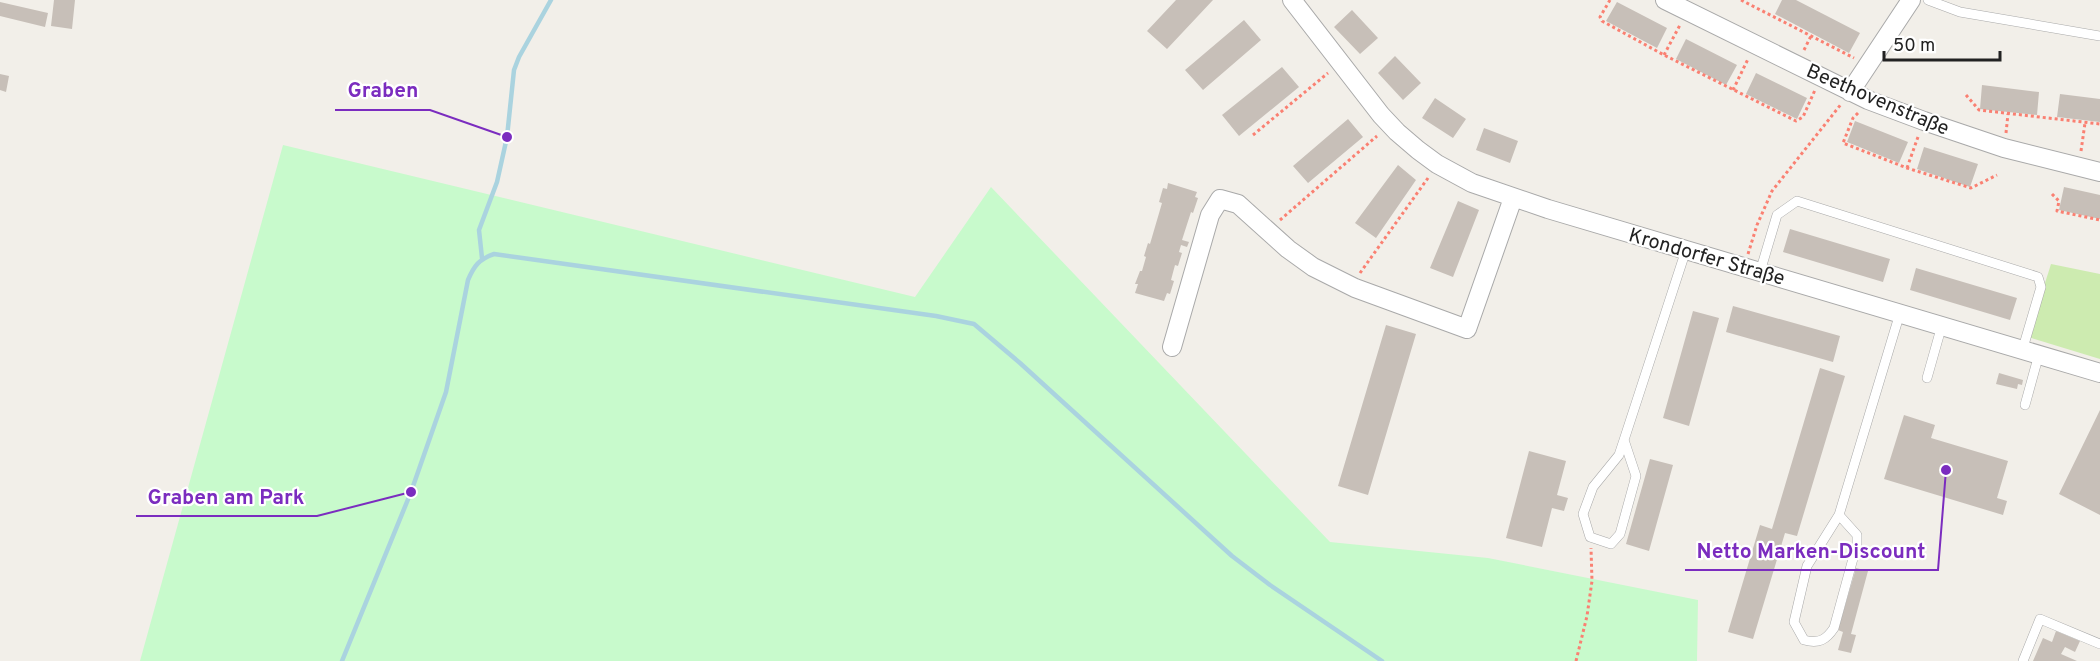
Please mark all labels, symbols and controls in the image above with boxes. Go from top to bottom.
scale bar [1884,24,2000,62]
text: 50 m [1893,35,1935,58]
street label: Beethovenstraße [1802,59,1953,143]
callout: Graben [335,71,430,110]
text: Graben [348,78,418,105]
street label: Krondorfer Straße [1625,223,1788,293]
callout: Graben am Park [136,477,317,516]
text: Graben am Park [148,485,305,512]
callout: Netto Marken-Discount [1685,531,1938,570]
text: Netto Marken-Discount [1697,539,1925,566]

